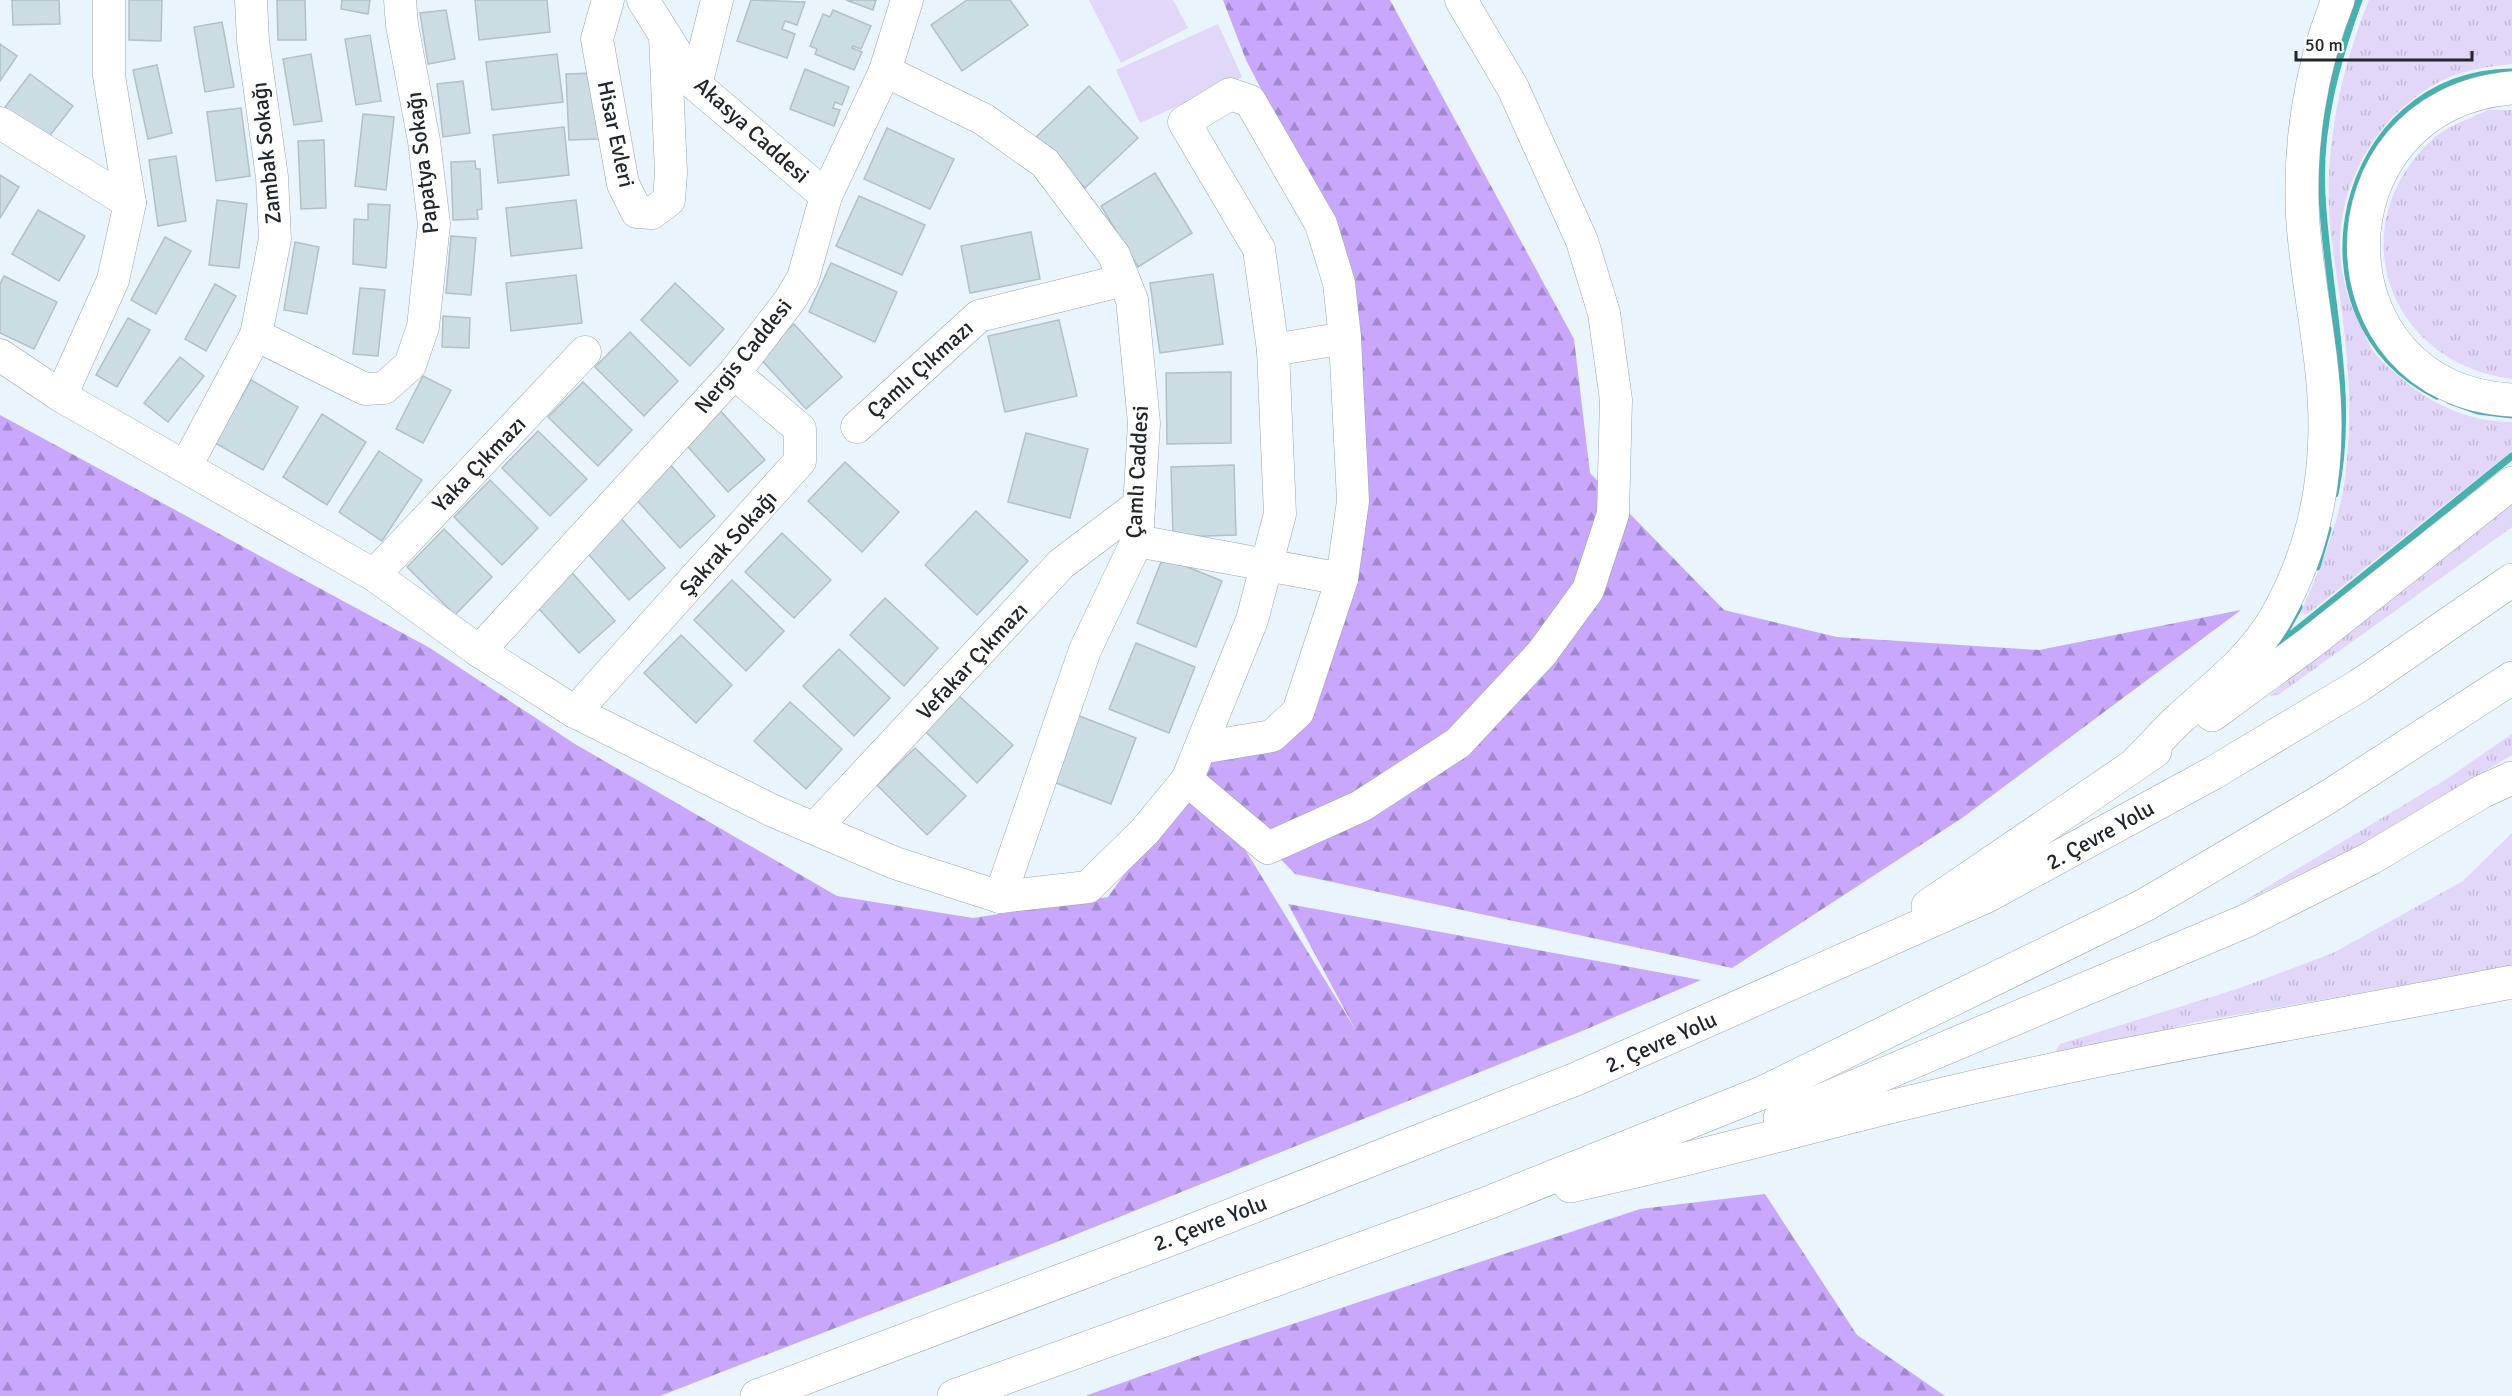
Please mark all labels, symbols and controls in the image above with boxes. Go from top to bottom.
scale bar [2296,24,2472,62]
text: 50 m [2305,34,2343,56]
street label: Akasya Caddesi [689,71,815,189]
street label: Hisar Evleri [592,78,640,190]
street label: Zambak Sokağı [245,81,287,225]
street label: Papatya Sokağı [400,90,444,236]
street label: Nergis Caddesi [688,293,798,419]
street label: Çamlı Çıkmazı [861,314,979,424]
street label: Çamlı Caddesi [1120,405,1154,539]
street label: Yaka Çıkmazı [427,410,531,518]
street label: Şakrak Sokağı [674,485,782,601]
street label: Vefakar Çıkmazı [911,597,1033,725]
street label: 2. Çevre Yolu [2041,794,2159,876]
street label: 2. Çevre Yolu [1601,1005,1721,1079]
street label: 2. Çevre Yolu [1149,1189,1271,1257]

